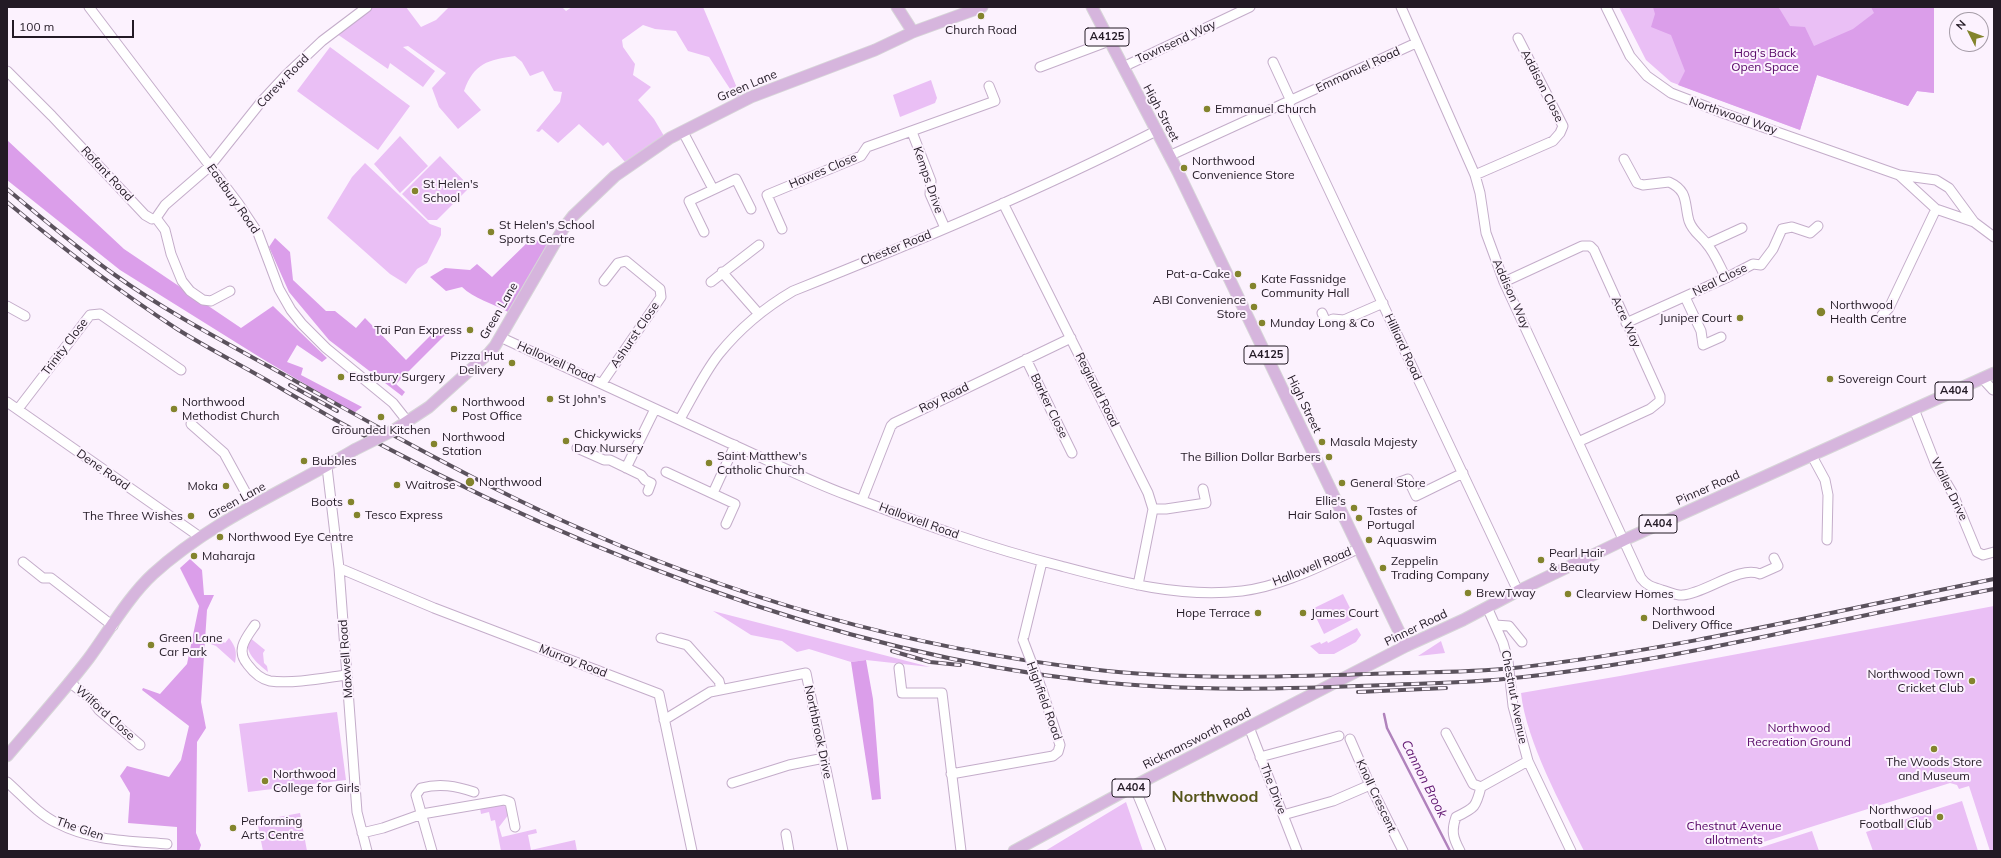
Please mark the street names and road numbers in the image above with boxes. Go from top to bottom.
street label: Townsend Way [1134,17,1218,67]
road number: A4125 [1085,28,1129,46]
street label: Emmanuel Road [1314,44,1402,96]
street label: Addison Close [1518,47,1566,125]
street label: Carew Road [254,51,312,111]
street label: Green Lane [715,67,779,105]
street label: High Street [1140,82,1182,144]
street label: Northwood Way [1687,94,1779,138]
street label: Rofant Road [78,144,136,204]
street label: Kemps Drive [910,145,946,215]
street label: Hawes Close [787,150,859,192]
street label: Eastbury Road [204,161,262,237]
street label: Chester Road [858,227,934,269]
street label: Addison Way [1489,257,1533,331]
street label: Neal Close [1690,261,1750,299]
street label: Green Lane [477,280,521,342]
street label: Acre Way [1608,294,1644,350]
street label: Ashurst Close [608,299,662,371]
street label: Hilliard Road [1381,311,1425,383]
street label: Trinity Close [39,316,91,378]
street label: Hallowell Road [515,338,597,386]
road number: A4125 [1244,346,1288,364]
street label: Reginald Road [1072,350,1122,430]
street label: Barker Close [1027,371,1071,441]
street label: High Street [1284,373,1324,435]
street label: Roy Road [917,380,971,416]
road number: A404 [1935,382,1973,400]
street label: Dene Road [74,446,132,494]
street label: Waller Drive [1927,455,1971,523]
street label: Pinner Road [1674,468,1742,508]
street label: Green Lane [206,479,268,523]
street label: Hallowell Road [877,500,961,542]
road number: A404 [1639,515,1677,533]
street label: Hallowell Road [1270,545,1354,589]
street label: Pinner Road [1382,607,1450,649]
street label: Maxwell Road [336,619,356,699]
street label: Murray Road [537,641,609,681]
street label: Chestnut Avenue [1498,649,1530,745]
street label: Highfield Road [1023,660,1065,742]
street label: Wilford Close [72,683,138,743]
street label: Northbrook Drive [801,684,835,780]
street label: Rickmansworth Road [1140,705,1254,773]
street label: Knoll Crescent [1353,757,1399,835]
street label: The Drive [1257,762,1289,816]
road number: A404 [1112,779,1150,797]
street label: The Glen [54,814,106,844]

